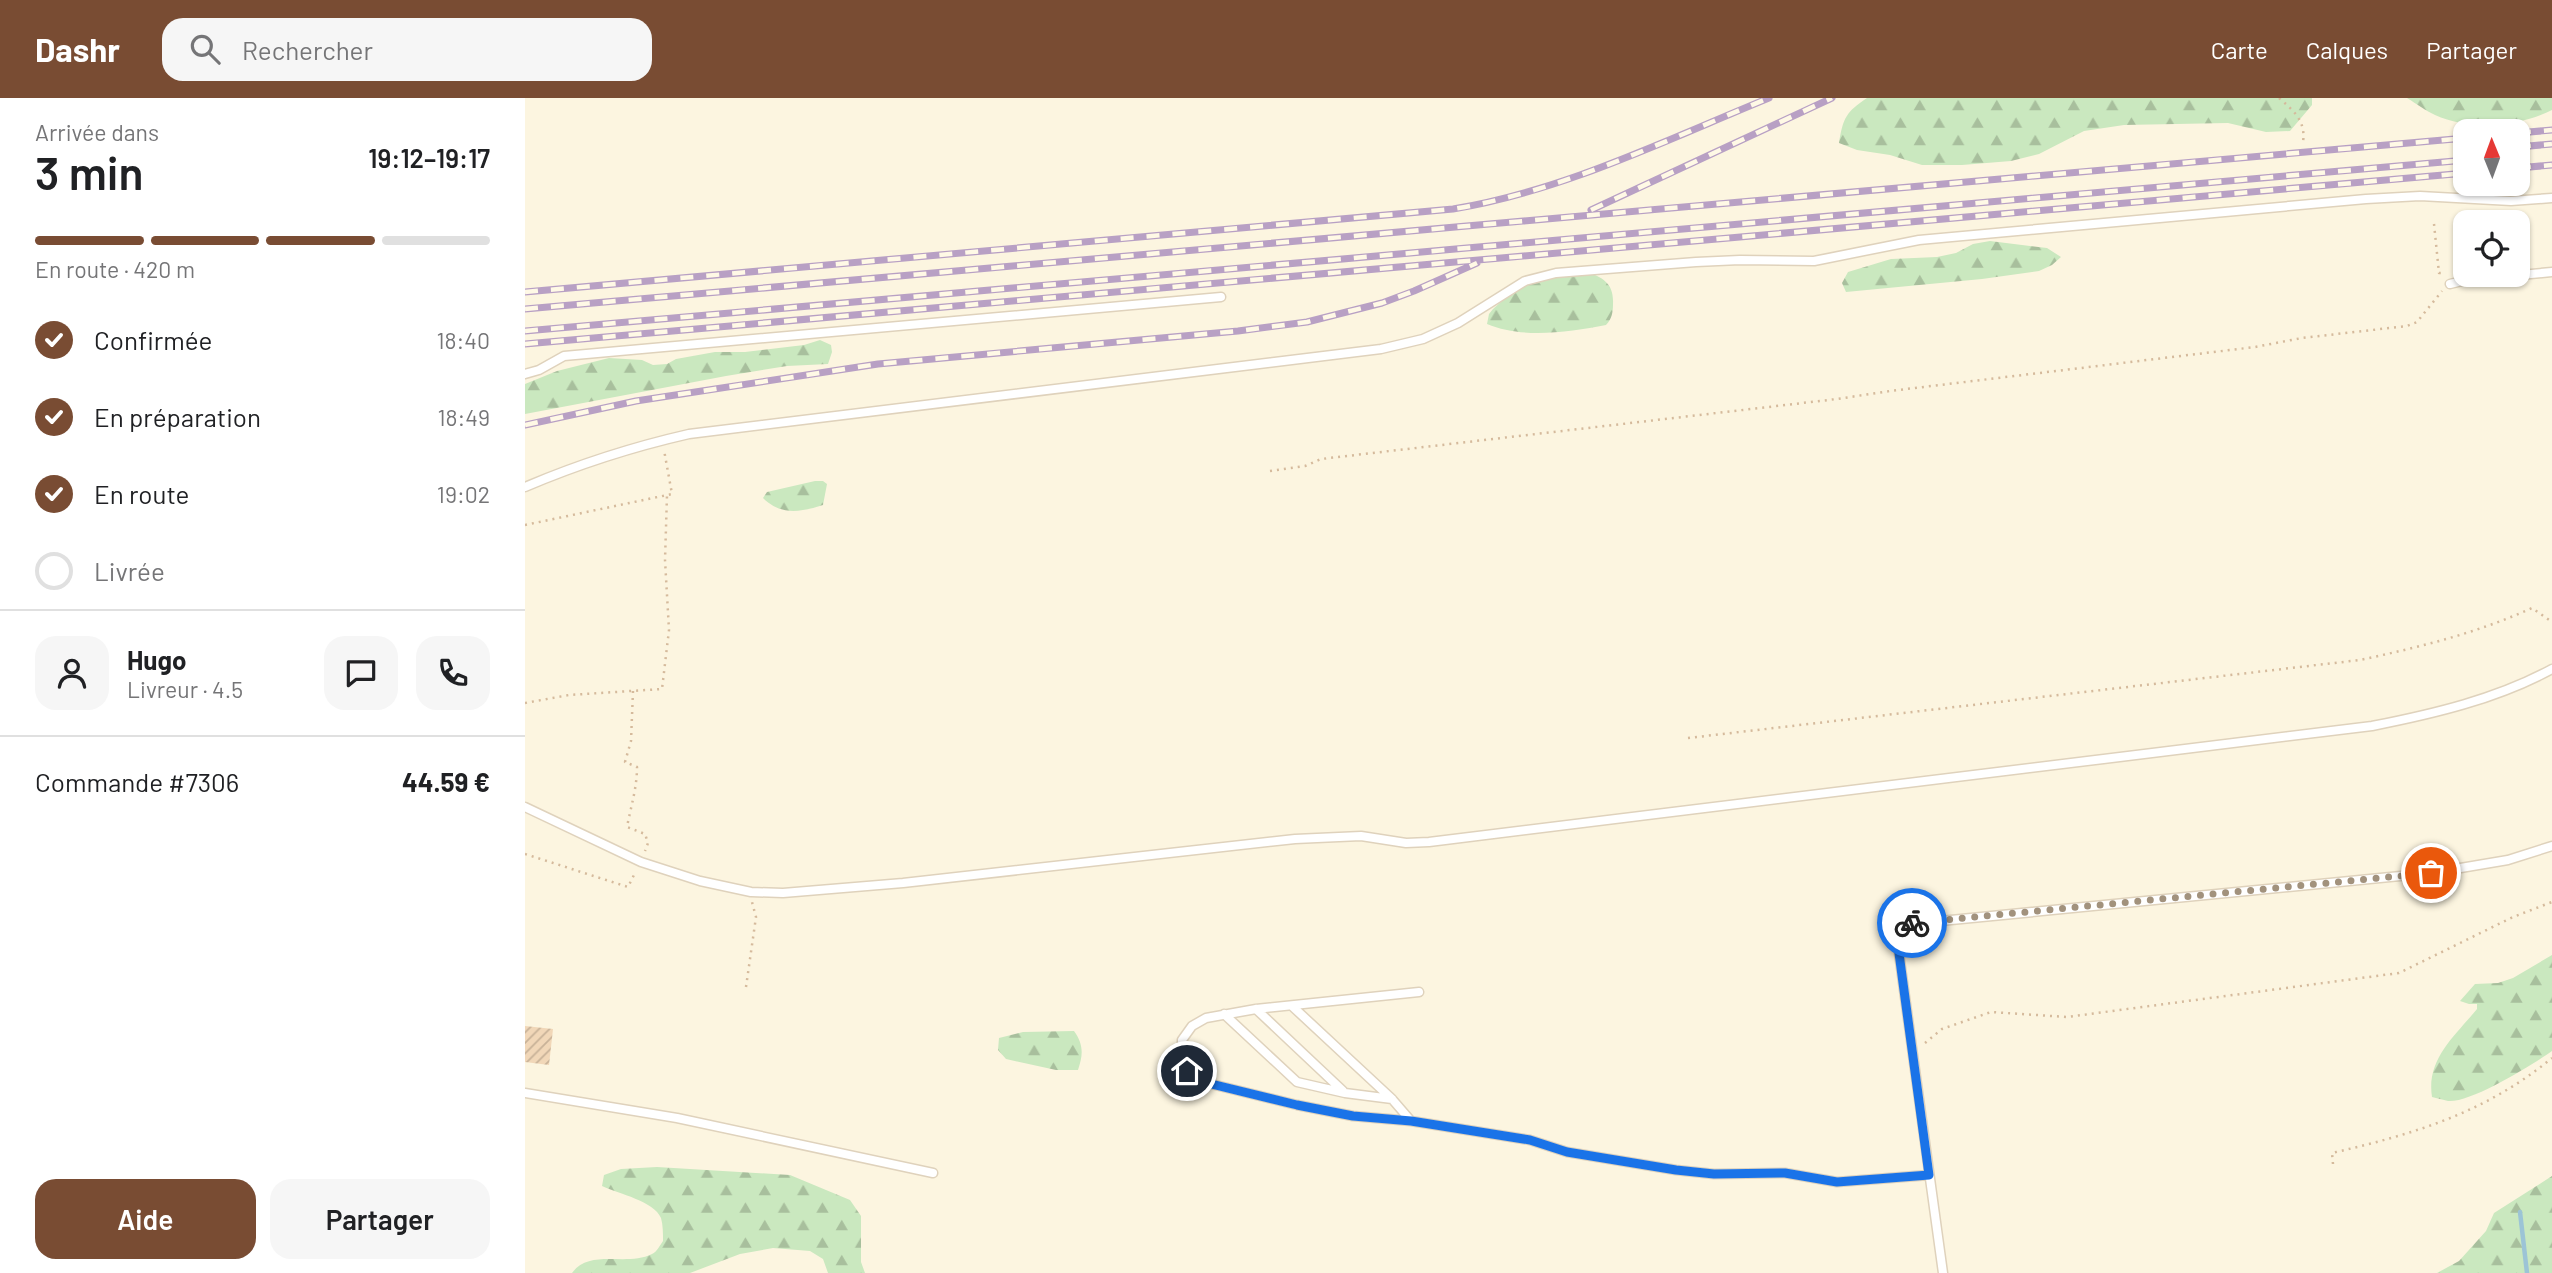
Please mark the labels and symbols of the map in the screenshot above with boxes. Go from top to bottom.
north arrow [2453,119,2531,196]
pin [2401,843,2461,903]
courier [1877,888,1947,958]
pin [1157,1041,1217,1101]

